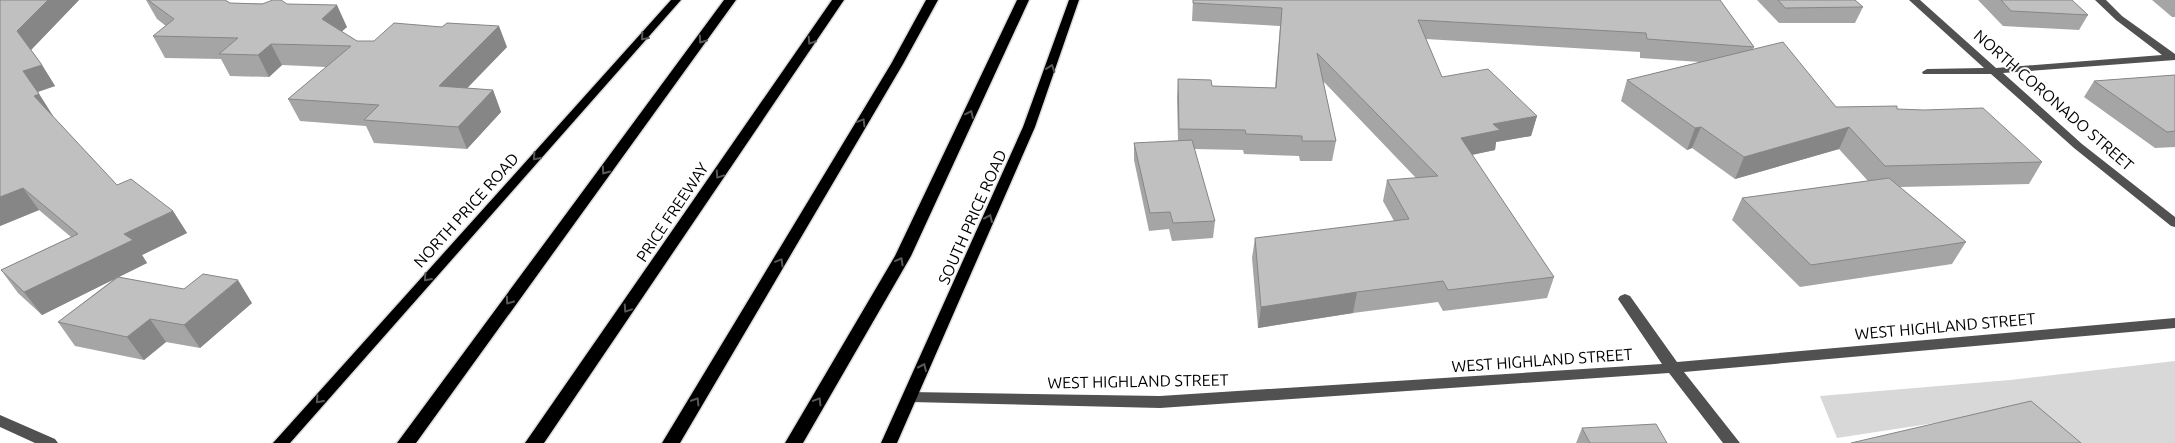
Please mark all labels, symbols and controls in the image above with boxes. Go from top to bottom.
street label: NORTH CORONADO STREET [1971,26,2137,174]
one-way arrow [641,31,650,40]
one-way arrow [699,34,707,43]
one-way arrow [808,35,817,44]
one-way arrow [1045,64,1055,73]
one-way arrow [963,110,974,119]
one-way arrow [856,119,866,128]
street label: SOUTH PRICE ROAD [934,147,1010,287]
street label: NORTH PRICE ROAD [410,149,522,271]
one-way arrow [532,152,541,161]
street label: PRICE FREEWAY [632,158,712,265]
one-way arrow [602,165,611,175]
one-way arrow [716,169,725,179]
one-way arrow [982,214,993,223]
one-way arrow [894,257,904,266]
one-way arrow [773,258,783,267]
one-way arrow [424,273,433,282]
one-way arrow [506,295,514,304]
one-way arrow [624,303,633,313]
street label: WEST HIGHLAND STREET [1854,309,2036,343]
street label: WEST HIGHLAND STREET [1451,345,1633,375]
one-way arrow [917,363,928,372]
street label: WEST HIGHLAND STREET [1047,370,1229,392]
one-way arrow [316,394,325,403]
one-way arrow [812,397,822,406]
one-way arrow [690,398,700,407]

